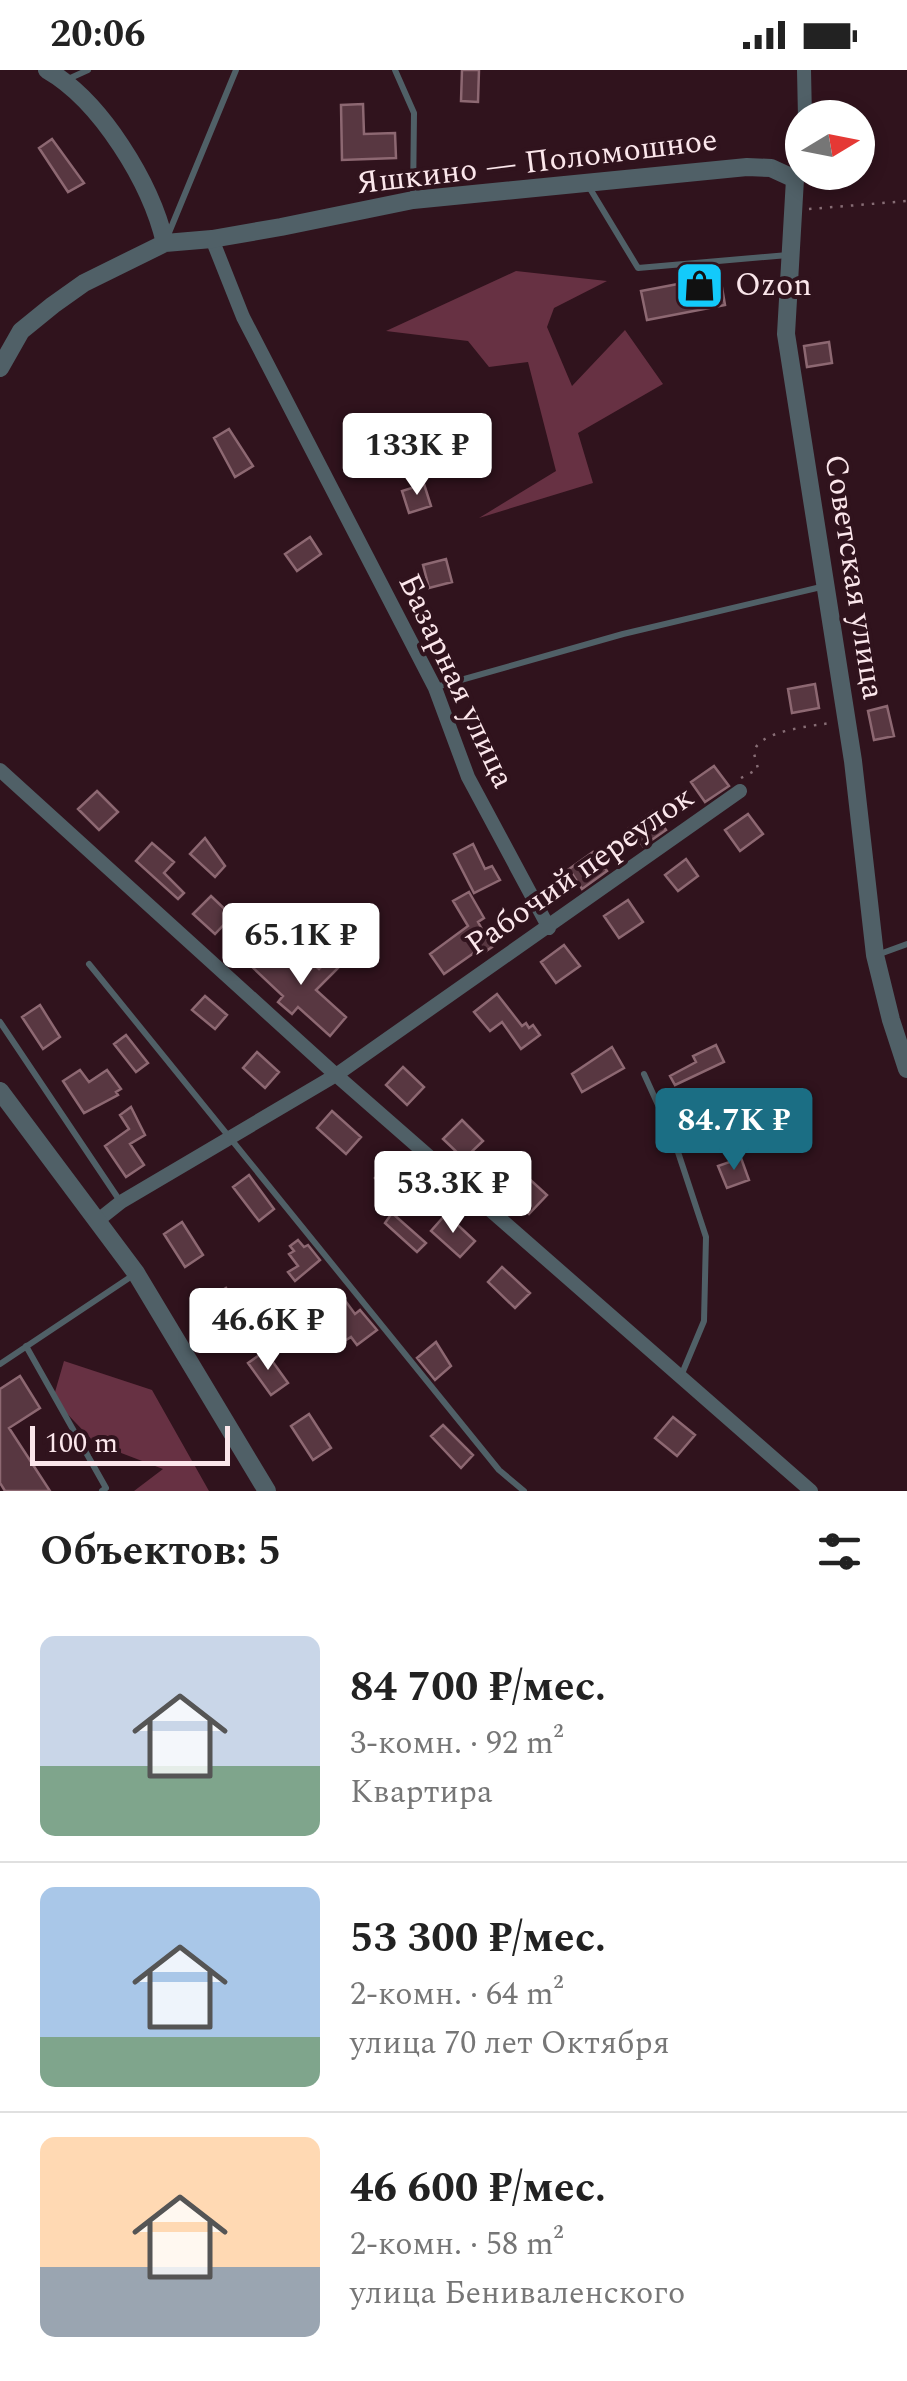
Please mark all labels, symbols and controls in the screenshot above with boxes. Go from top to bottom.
text: 20:06 [50,6,145,64]
north arrow [785,100,875,190]
map controls [785,100,875,190]
street label: Яшкино — Поломошное [354,116,720,208]
shop icon: Ozon [674,259,726,311]
place label: Ozon [735,261,812,310]
pin: 133K ₽ [336,413,498,498]
text: 133K ₽ [365,421,469,470]
street label: Советская улица [810,451,898,703]
street label: Базарная улица [385,565,527,797]
street label: Рабочий переулок [456,774,704,968]
pin: 65.1K ₽ [209,903,393,988]
text: 65.1K ₽ [244,911,358,960]
pin: 84.7K ₽ [642,1088,826,1173]
text: 84.7K ₽ [677,1096,791,1145]
pin: 53.3K ₽ [361,1151,545,1236]
text: 53.3K ₽ [396,1159,510,1208]
pin: 46.6K ₽ [176,1288,360,1373]
text: 46.6K ₽ [211,1296,325,1345]
scale bar [30,1421,230,1466]
text: 100 m [45,1422,118,1465]
text: Объектов: 5 [40,1520,281,1583]
icon: filters [812,1524,867,1579]
text: 84 700 ₽/мес. [350,1656,606,1719]
icon: home [120,1676,240,1796]
text: 3-комн. · 92 m² [350,1719,564,1768]
text: Квартира [350,1768,493,1817]
text: 53 300 ₽/мес. [350,1907,606,1970]
icon: home [120,1927,240,2047]
text: 2-комн. · 64 m² [350,1970,564,2019]
text: улица 70 лет Октября [350,2019,670,2068]
text: 46 600 ₽/мес. [350,2157,606,2220]
icon: home [120,2177,240,2297]
text: 2-комн. · 58 m² [350,2220,564,2269]
text: улица Бениваленского [350,2269,685,2318]

